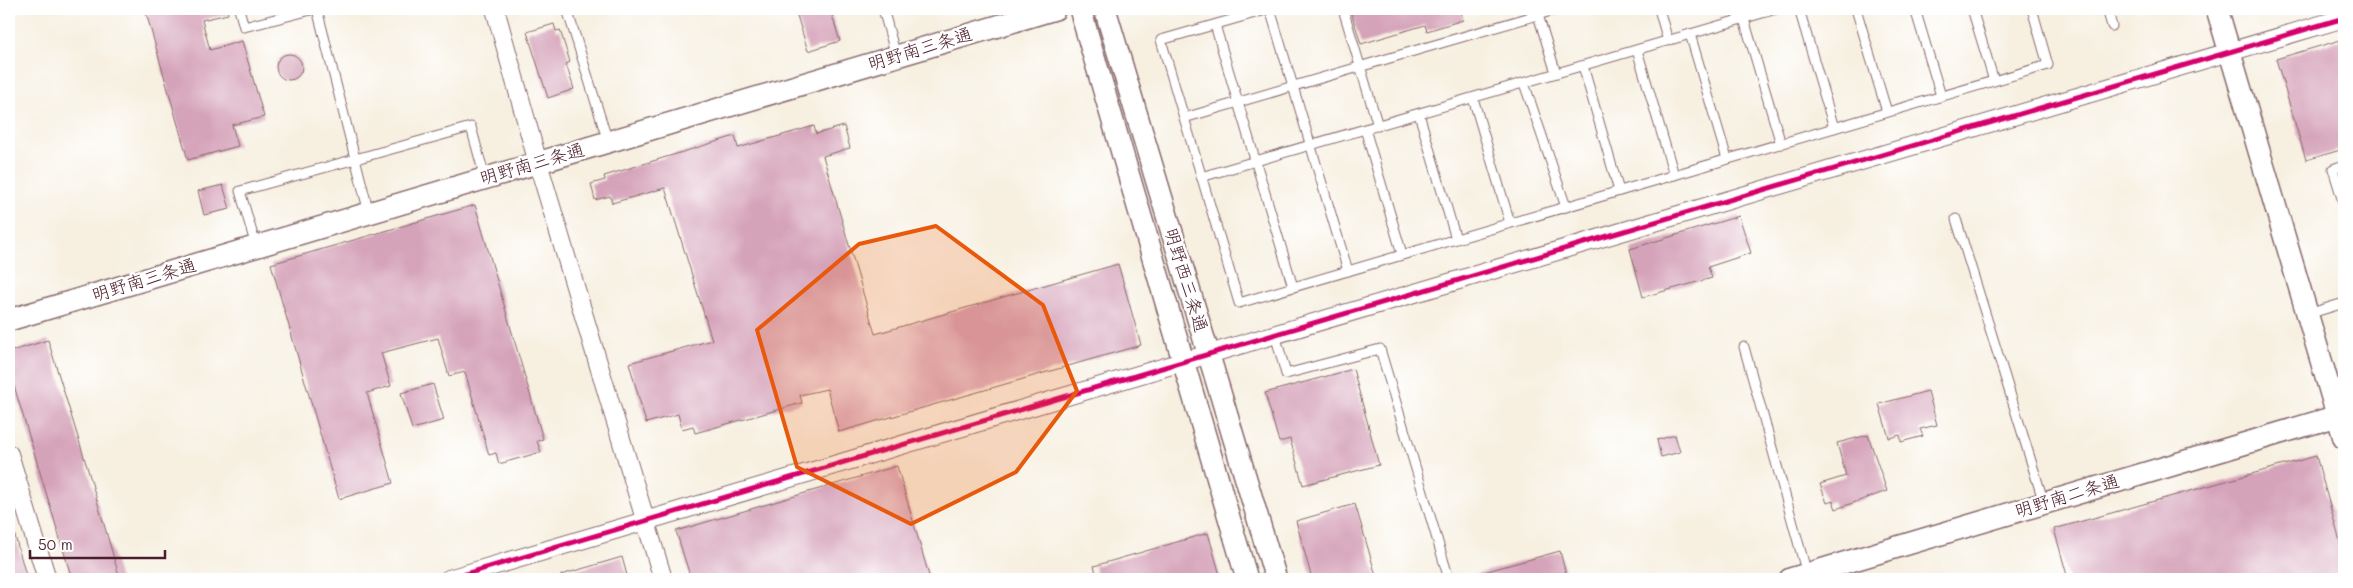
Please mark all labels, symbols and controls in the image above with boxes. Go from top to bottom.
street label: 明野南三条通 [865,21,975,75]
street label: 明野南三条通 [477,137,587,189]
street label: 明野西三条通 [1160,225,1214,335]
street label: 明野南三条通 [89,252,199,306]
street label: 明野南二条通 [2012,468,2122,522]
scale bar [30,528,165,560]
text: 50 m [38,534,73,554]

